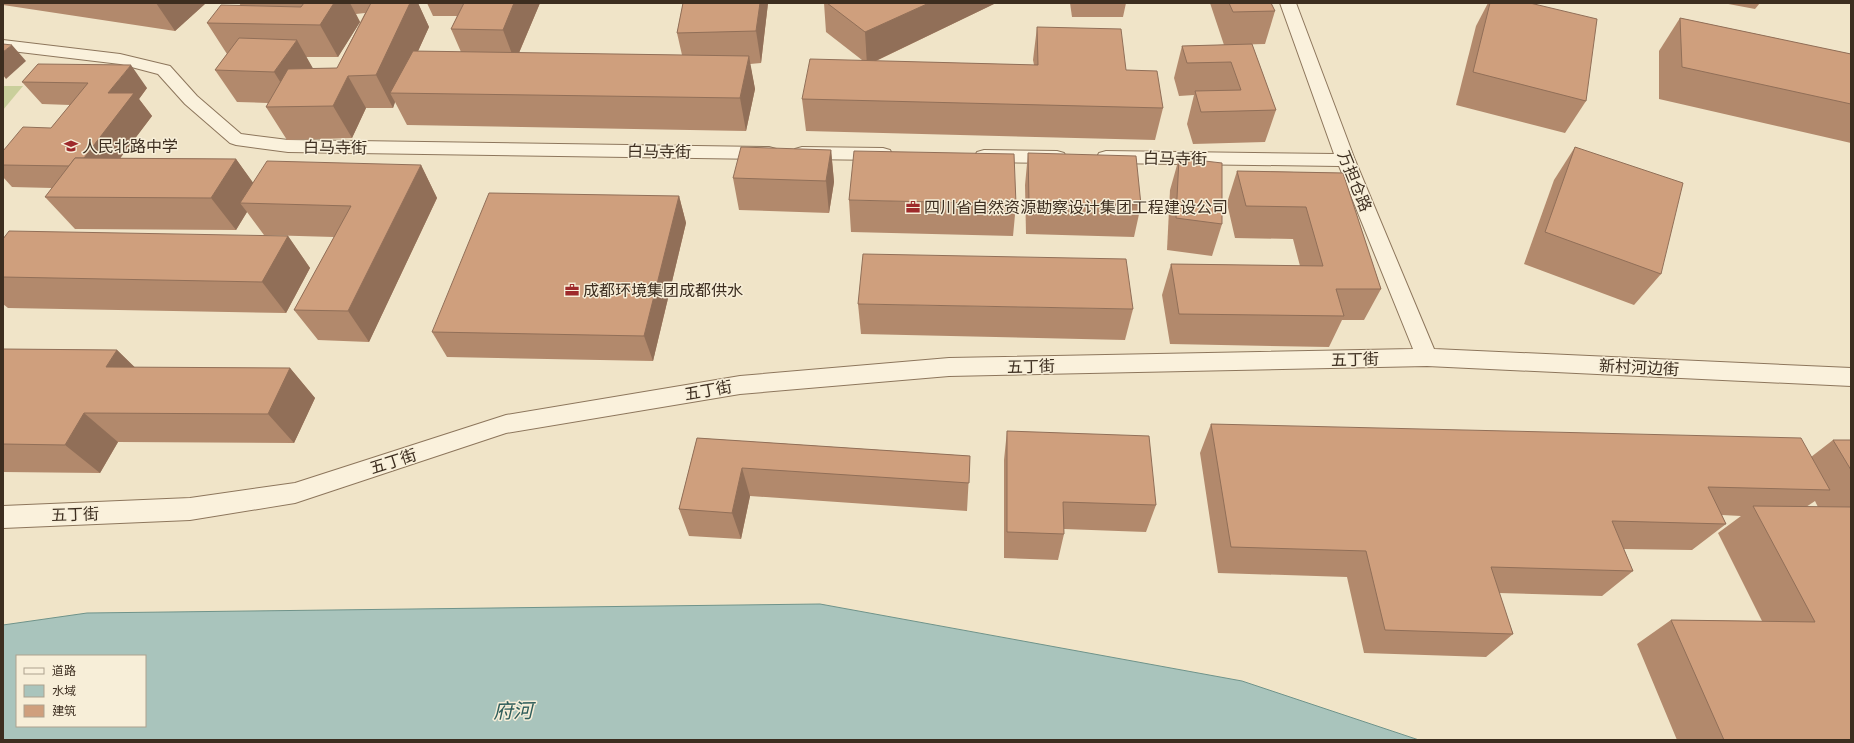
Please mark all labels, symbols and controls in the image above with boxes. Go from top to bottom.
place label: 人民北路中学 [82,135,178,159]
street label: 白马寺街 [303,135,367,161]
school or university icon: 人民北路中学 [63,138,79,154]
street label: 白马寺街 [627,139,691,165]
street label: 白马寺街 [1143,146,1207,172]
street label: 万担仓路 [1331,147,1377,216]
place label: 四川省自然资源勘察设计集团工程建设公司 [924,196,1228,220]
office icon: 四川省自然资源勘察设计集团工程建设公司 [905,199,921,215]
place label: 成都环境集团成都供水 [583,279,743,303]
office icon: 成都环境集团成都供水 [564,282,580,298]
street label: 五丁街 [1331,348,1379,372]
street label: 新村河边街 [1598,354,1680,382]
street label: 五丁街 [1007,355,1055,379]
street label: 五丁街 [682,375,734,407]
street label: 五丁街 [367,443,420,481]
street label: 五丁街 [51,502,99,528]
legend [16,655,146,727]
text: 道路 [52,662,76,681]
text: 水域 [52,682,76,701]
water label: 府河 [493,697,537,727]
text: 建筑 [52,702,76,721]

